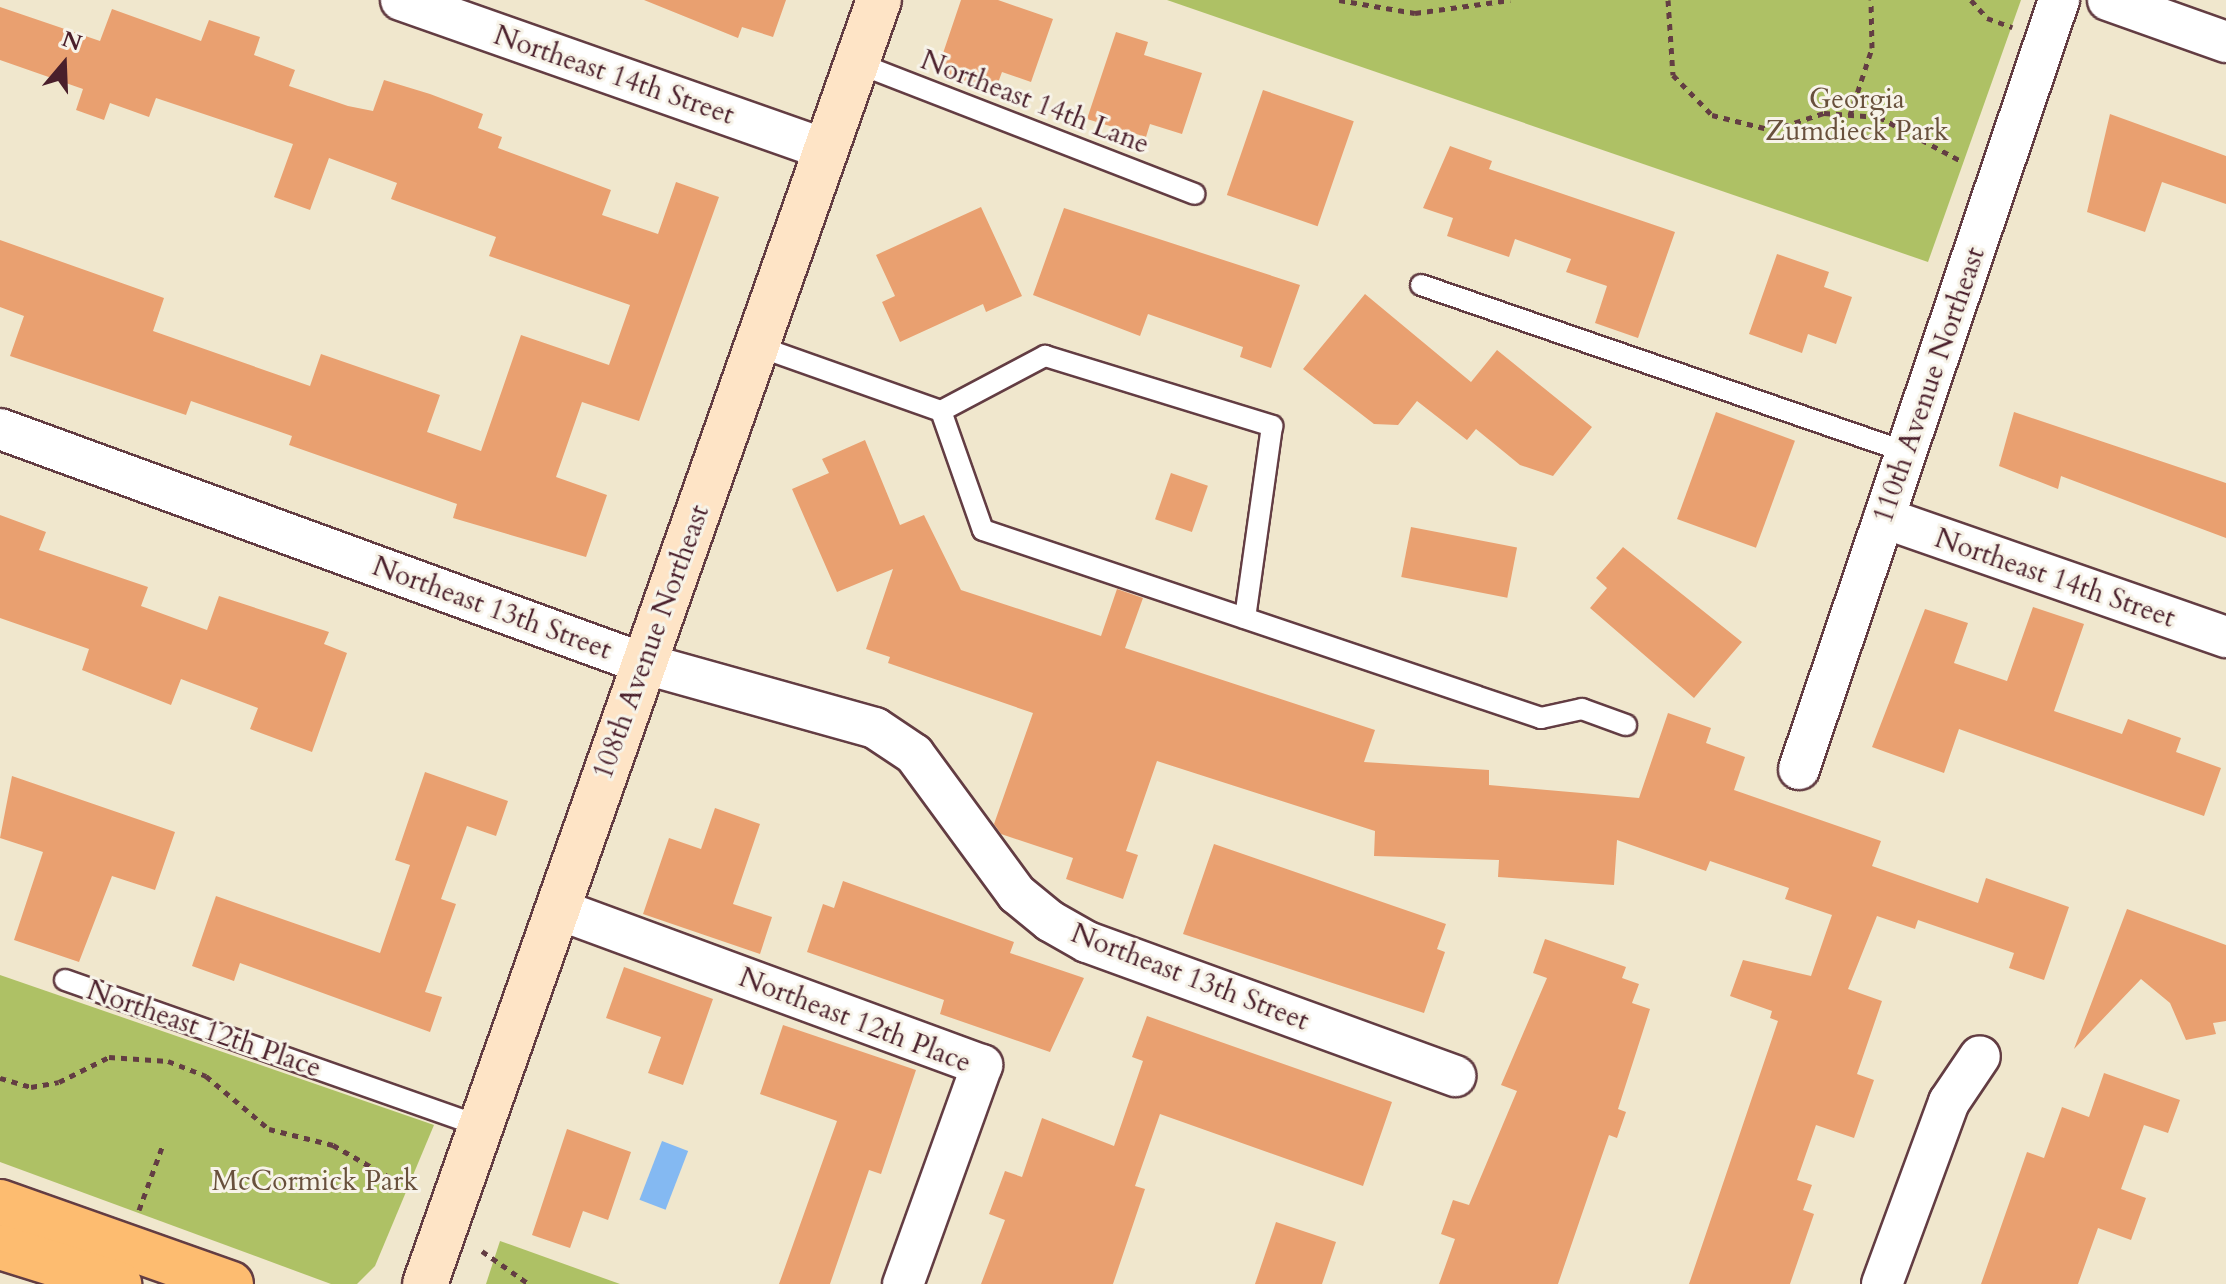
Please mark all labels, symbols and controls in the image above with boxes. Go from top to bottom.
street label: Northeast 14th Street [490,18,738,132]
north arrow [24,24,104,104]
text: N [58,24,86,59]
street label: Northeast 14th Lane [916,43,1154,161]
park label: Georgia Zumdieck Park [1765,82,1949,148]
street label: 110th Avenue Northeast [1866,243,1992,527]
street label: 108th Avenue Northeast [586,500,716,784]
street label: Northeast 14th Street [1931,521,2179,635]
street label: Northeast 13th Street [368,549,616,667]
street label: Northeast 13th Street [1066,916,1314,1038]
street label: Northeast 12th Place [734,960,976,1080]
street label: Northeast 12th Place [82,973,326,1085]
park label: McCormick Park [212,1164,418,1198]

